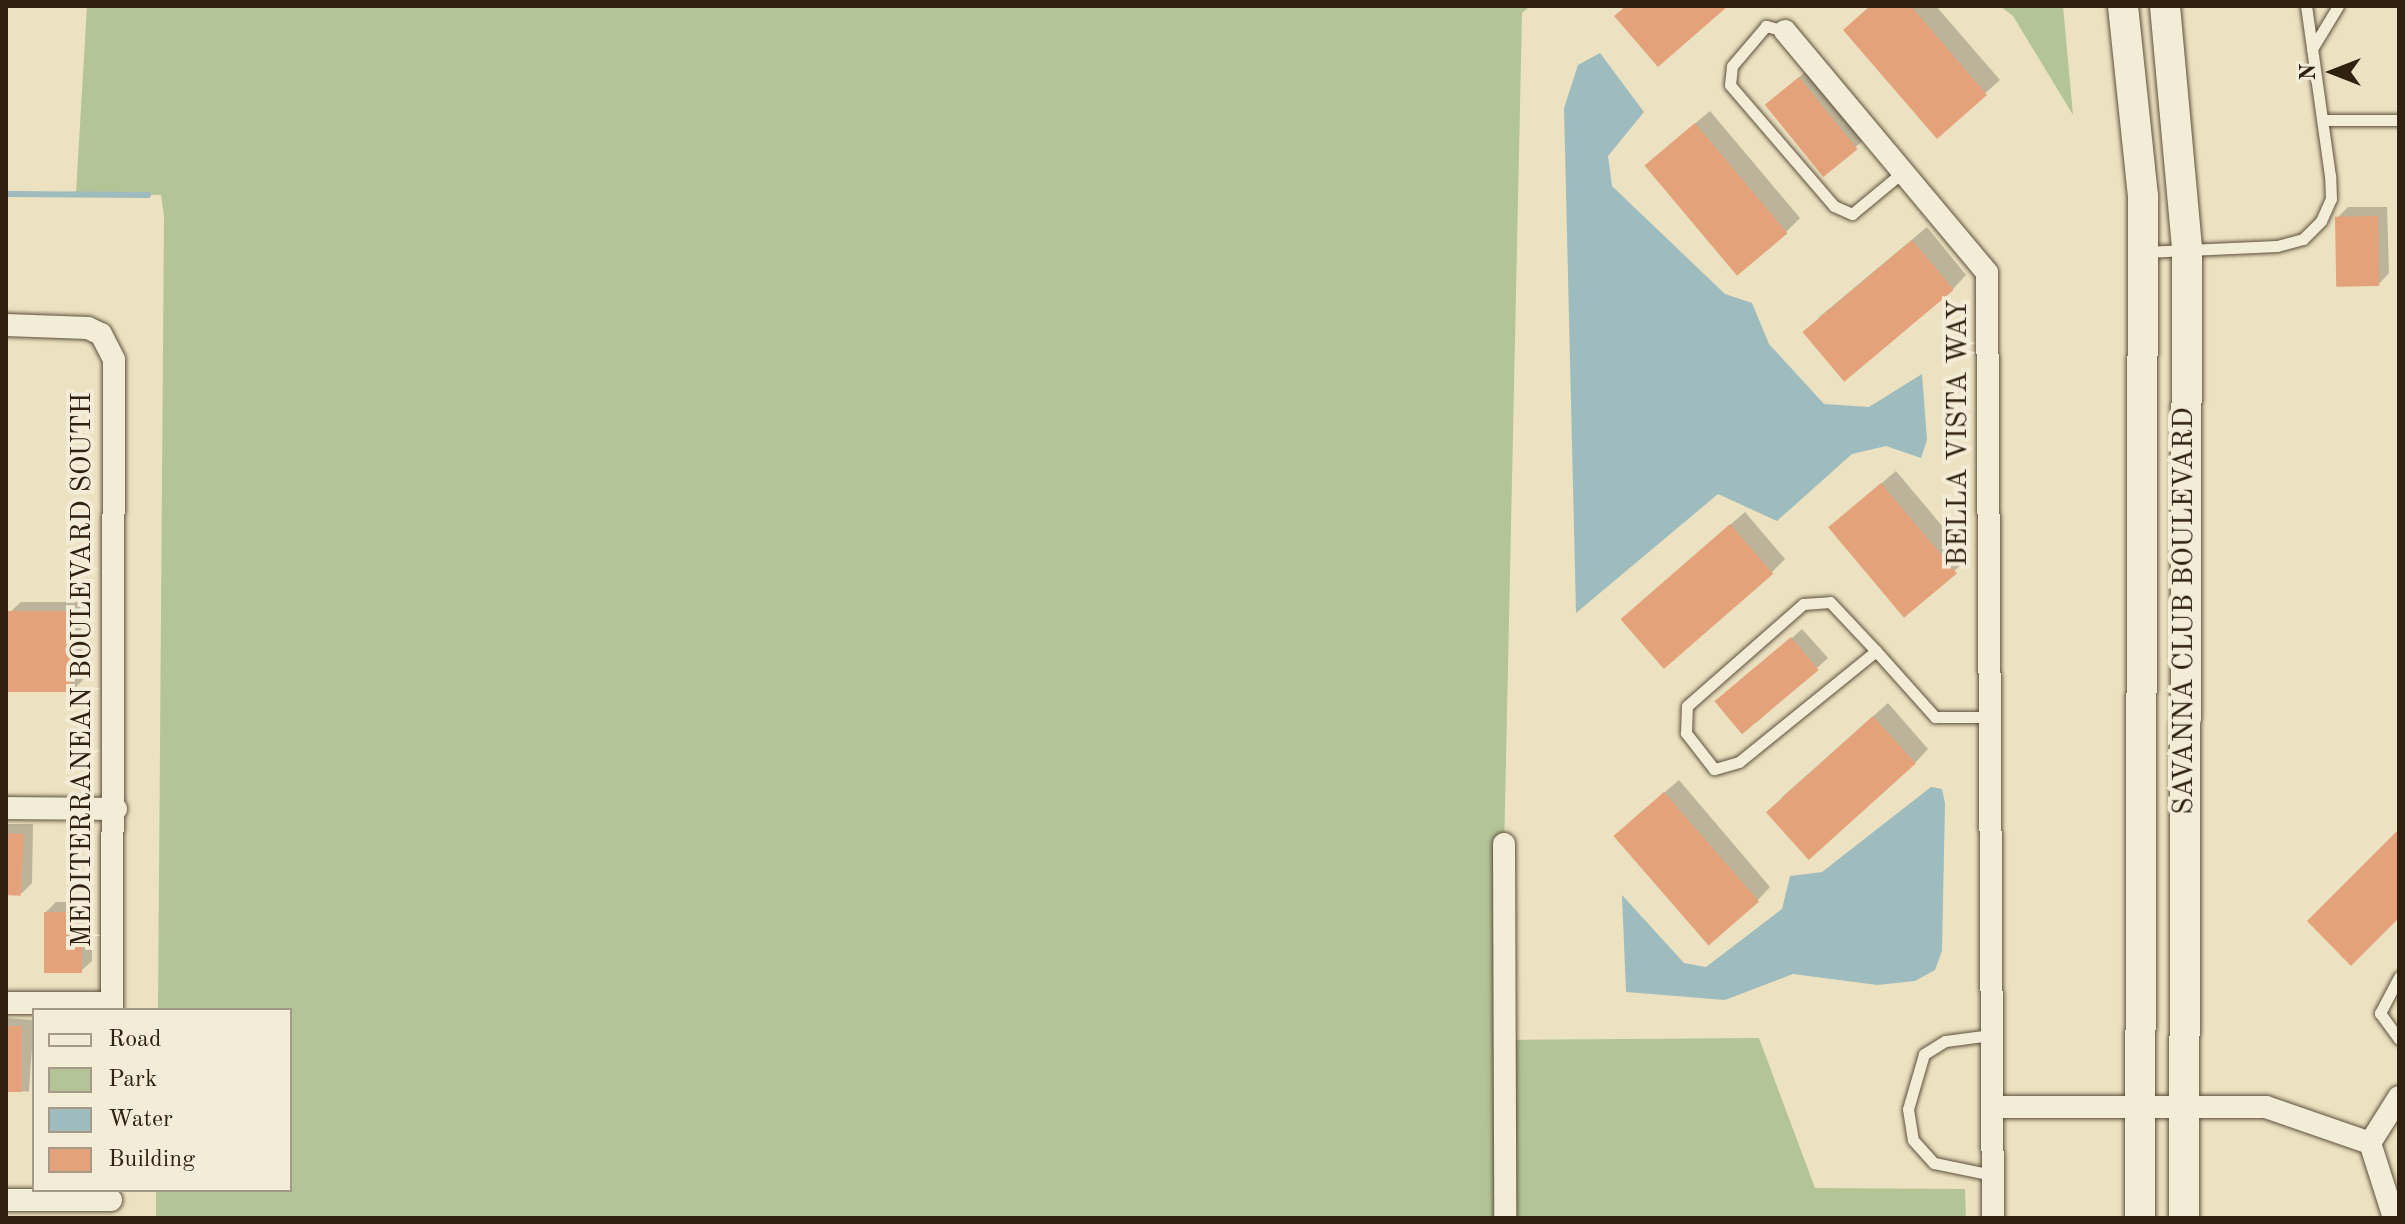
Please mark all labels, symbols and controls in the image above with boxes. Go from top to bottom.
north arrow [2293,32,2373,112]
text: N [2298,64,2320,80]
street label: BELLA VISTA WAY [1942,300,1976,566]
street label: MEDITERRANEAN BOULEVARD SOUTH [66,393,100,947]
street label: SAVANNA CLUB BOULEVARD [2168,407,2202,815]
legend [32,1008,292,1192]
text: Road [108,1028,161,1052]
text: Park [108,1068,157,1092]
text: Water [108,1108,173,1132]
text: Building [108,1148,195,1172]

